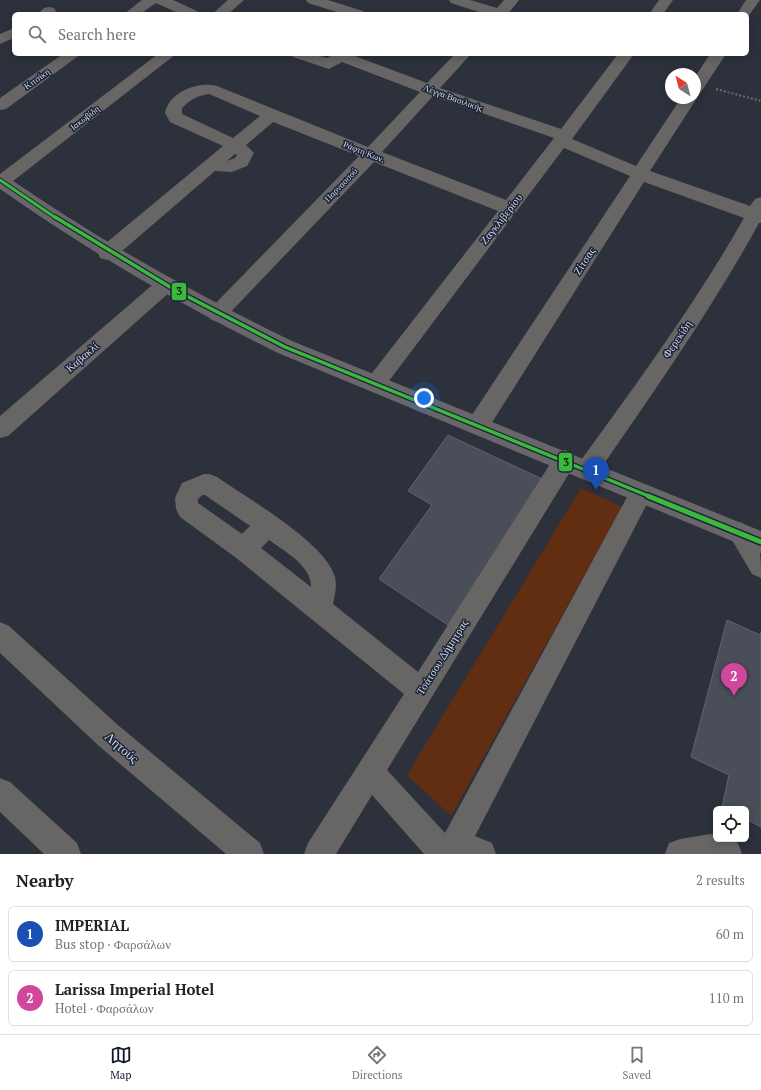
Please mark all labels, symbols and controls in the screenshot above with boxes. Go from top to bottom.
search box [12,12,749,56]
icon: search [26,23,48,45]
text: Search here [58,24,136,44]
street label: Κιτσίκη [22,66,53,92]
north arrow [665,68,701,104]
street label: Λέγγα Βασιλικής [422,82,485,114]
street label: Ιακωβίδη [68,103,102,133]
street label: Ράφτη Κων. [341,138,387,166]
street label: Παρνασσού [322,165,361,205]
street label: Ζαγκλιβερίου [477,190,526,247]
street label: Ζίτσας [570,244,598,277]
line badge: 3 [171,282,187,301]
text: 3 [176,284,182,298]
street label: Φερεκίδη [659,317,695,360]
street label: Καβακλί [63,339,101,375]
your location [414,388,434,408]
line badge: 3 [558,452,573,472]
text: 3 [563,455,569,469]
pin: 1 [583,457,609,490]
street label: Τσάτσου Δήμητρας [413,616,471,697]
pin: 2 [721,663,747,696]
street label: Λητούς [101,727,143,767]
map controls [713,806,749,842]
button: locate [713,806,749,842]
text: Nearby [16,869,74,892]
text: 2 results [696,871,745,889]
text: IMPERIAL [55,915,129,935]
text: 1 [26,925,34,943]
text: 60 m [716,925,744,943]
text: Bus stop · Φαρσάλων [55,935,171,953]
text: Larissa Imperial Hotel [55,979,214,999]
text: 2 [26,989,34,1007]
text: 110 m [709,989,744,1007]
text: Hotel · Φαρσάλων [55,999,154,1017]
tab: Map [110,1044,132,1082]
tab: Directions [352,1044,403,1082]
tab: Saved [623,1044,651,1082]

